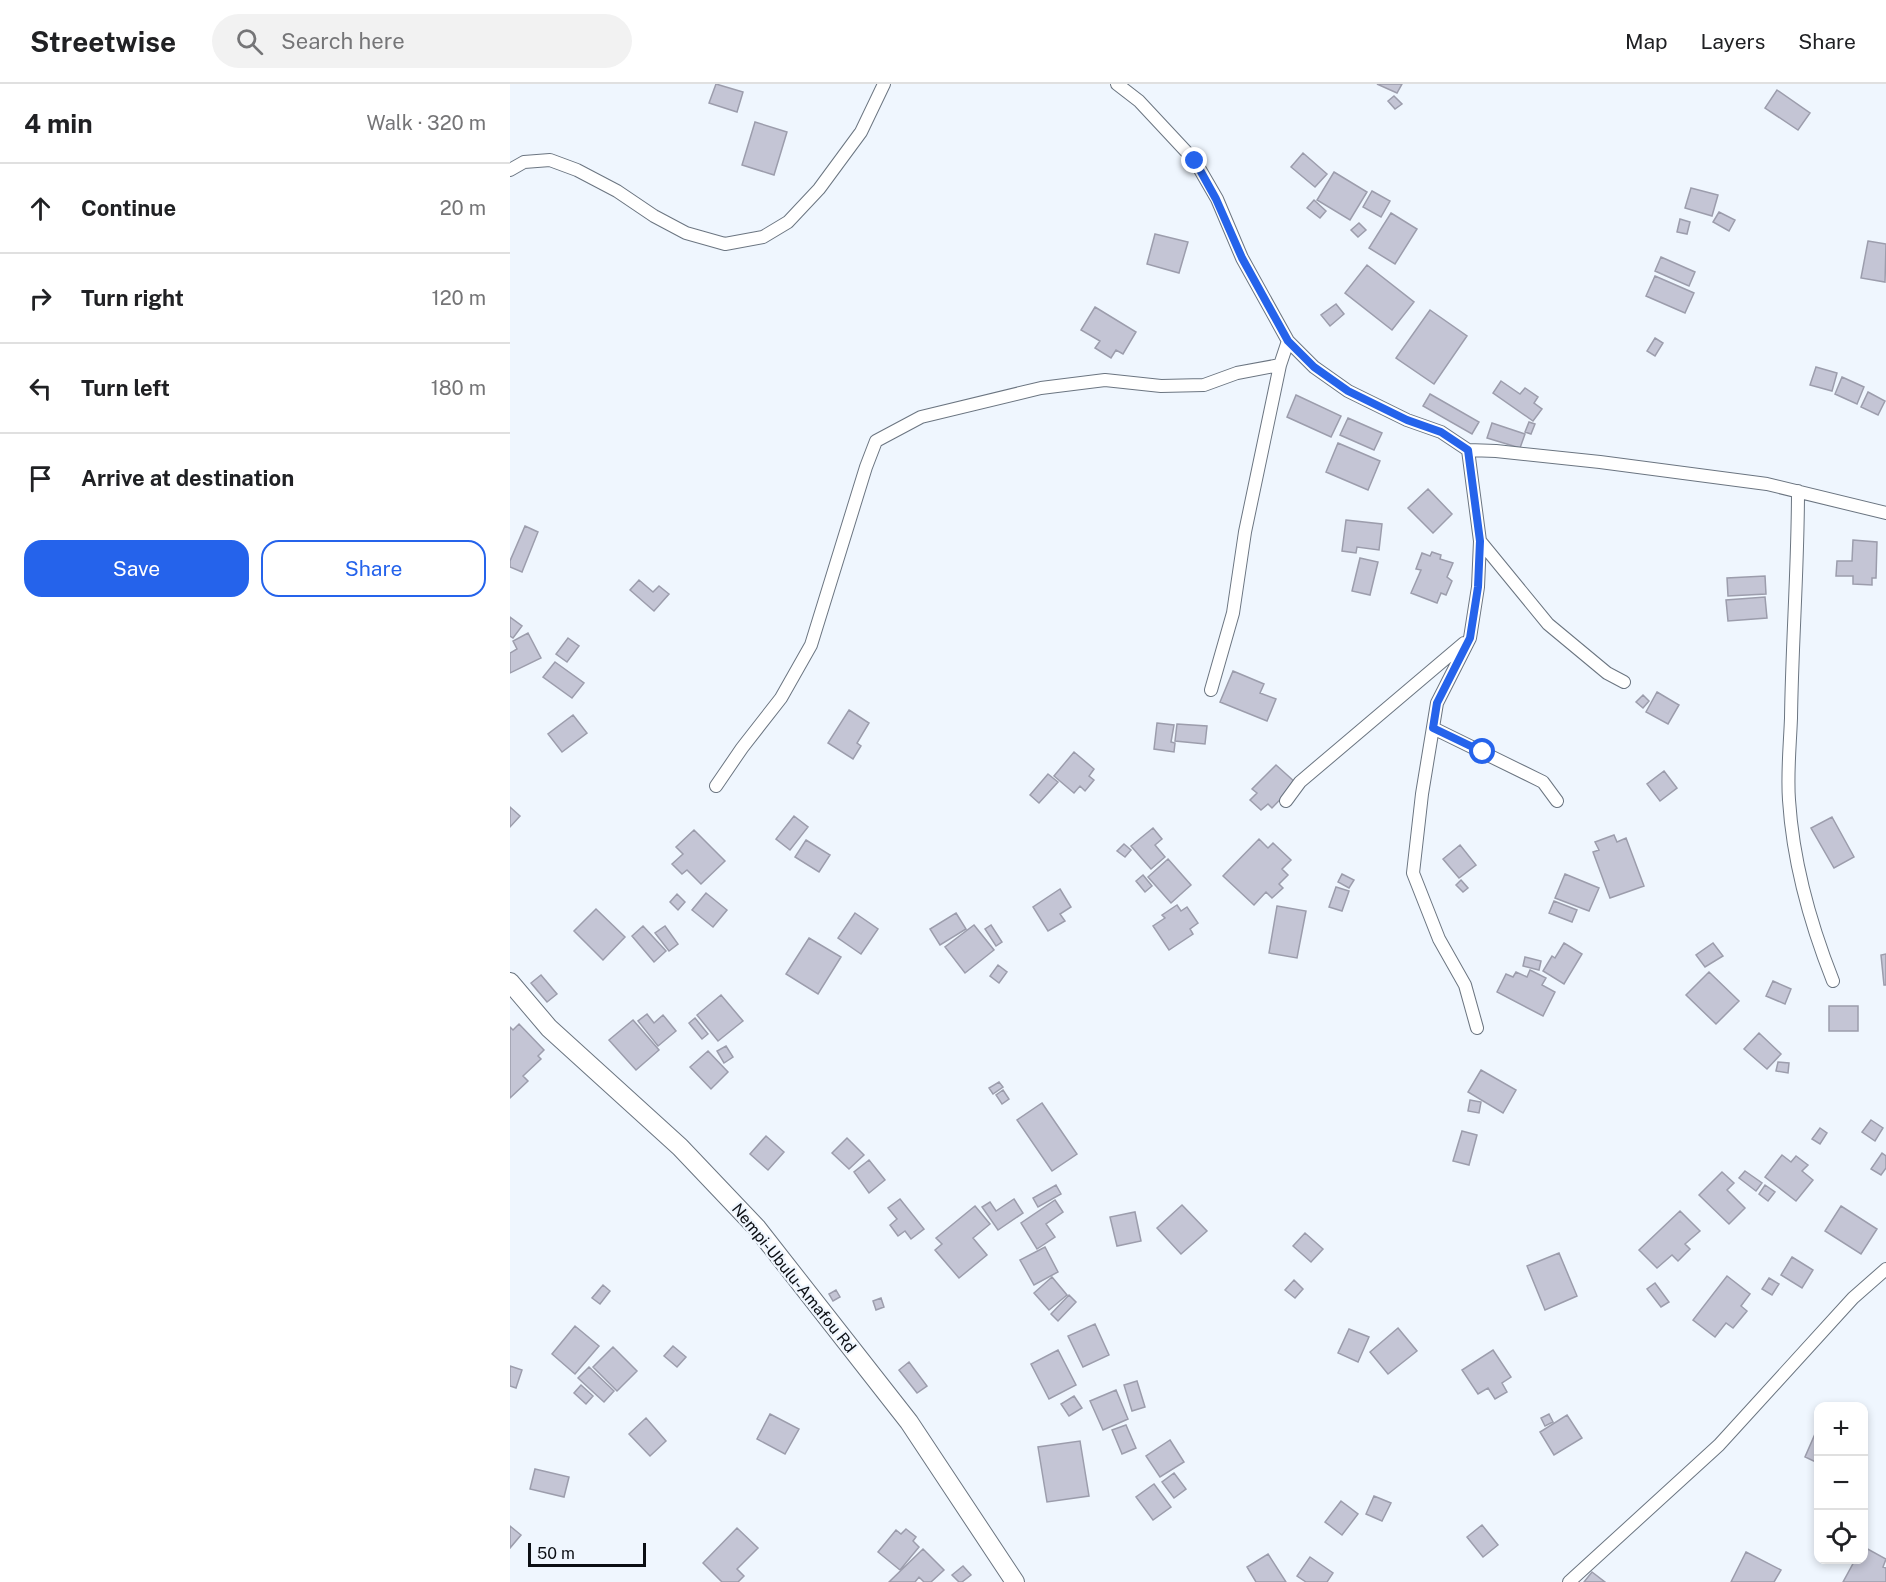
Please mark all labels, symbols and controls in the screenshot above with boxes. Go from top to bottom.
search box [212,14,632,68]
text: Streetwise [30,25,176,58]
icon: search [233,25,266,58]
text: Search here [281,28,405,54]
text: Map [1625,29,1668,54]
text: Layers [1701,29,1765,54]
text: Share [1798,29,1856,54]
text: 4 min [24,108,93,139]
text: Walk · 320 m [366,111,486,135]
route end [1181,147,1207,173]
icon: ahead [24,192,57,225]
text: Continue [81,195,176,221]
text: 20 m [440,196,486,220]
icon: right [24,282,57,315]
text: Turn right [81,285,184,311]
text: 120 m [432,286,486,310]
icon: left [24,372,57,405]
text: Turn left [81,375,170,401]
text: 180 m [431,376,486,400]
icon: arrive [24,462,57,495]
text: Arrive at destination [81,465,294,491]
button: Save [24,540,249,597]
button: Share [261,540,486,597]
route start [1469,738,1495,764]
street label: Nempi-Ubulu-Amafou Rd [728,1200,860,1356]
map controls [1814,1402,1868,1564]
button: + [1814,1402,1868,1456]
button: − [1814,1456,1868,1510]
button: locate [1814,1510,1868,1564]
scale bar [528,1540,646,1568]
text: 50 m [537,1544,575,1563]

